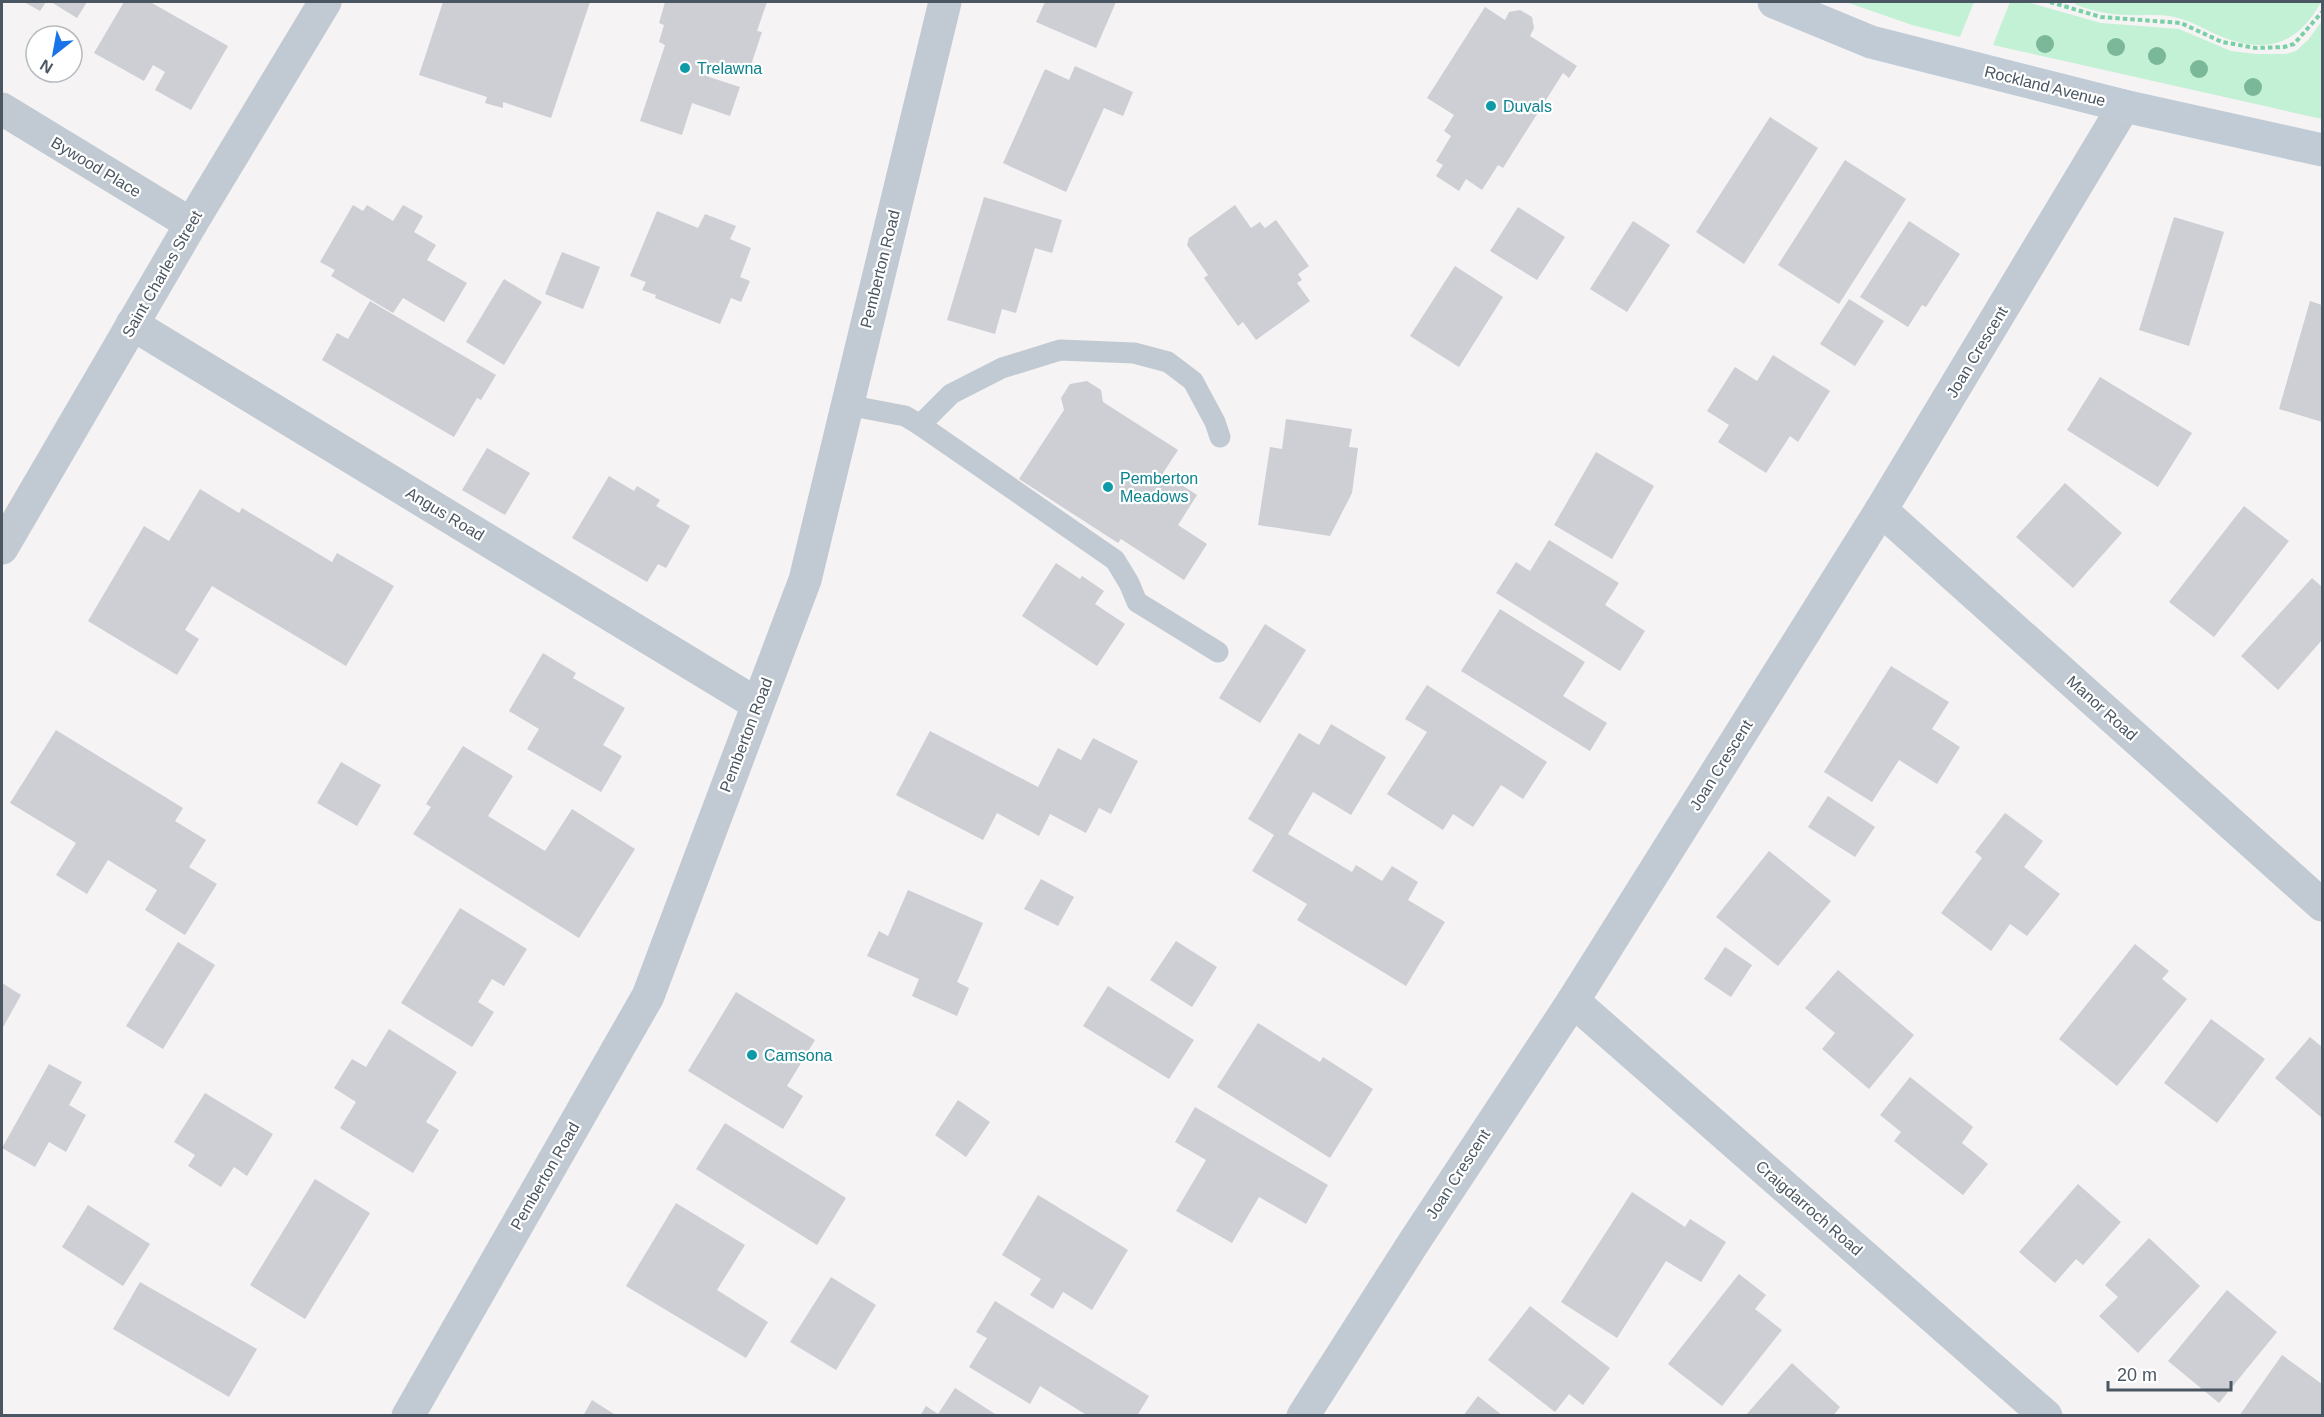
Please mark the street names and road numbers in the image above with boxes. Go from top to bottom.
street label: Rockland Avenue [1983,63,2107,109]
street label: Bywood Place [48,134,144,200]
street label: Saint Charles Street [119,207,205,340]
street label: Pemberton Road [857,208,903,330]
street label: Joan Crescent [1943,303,2011,401]
street label: Angus Road [403,484,487,544]
street label: Manor Road [2064,672,2140,744]
street label: Pemberton Road [716,675,776,795]
street label: Joan Crescent [1686,716,1756,813]
street label: Pemberton Road [507,1119,583,1233]
street label: Joan Crescent [1423,1126,1494,1222]
street label: Craigdarroch Road [1752,1157,1866,1259]

